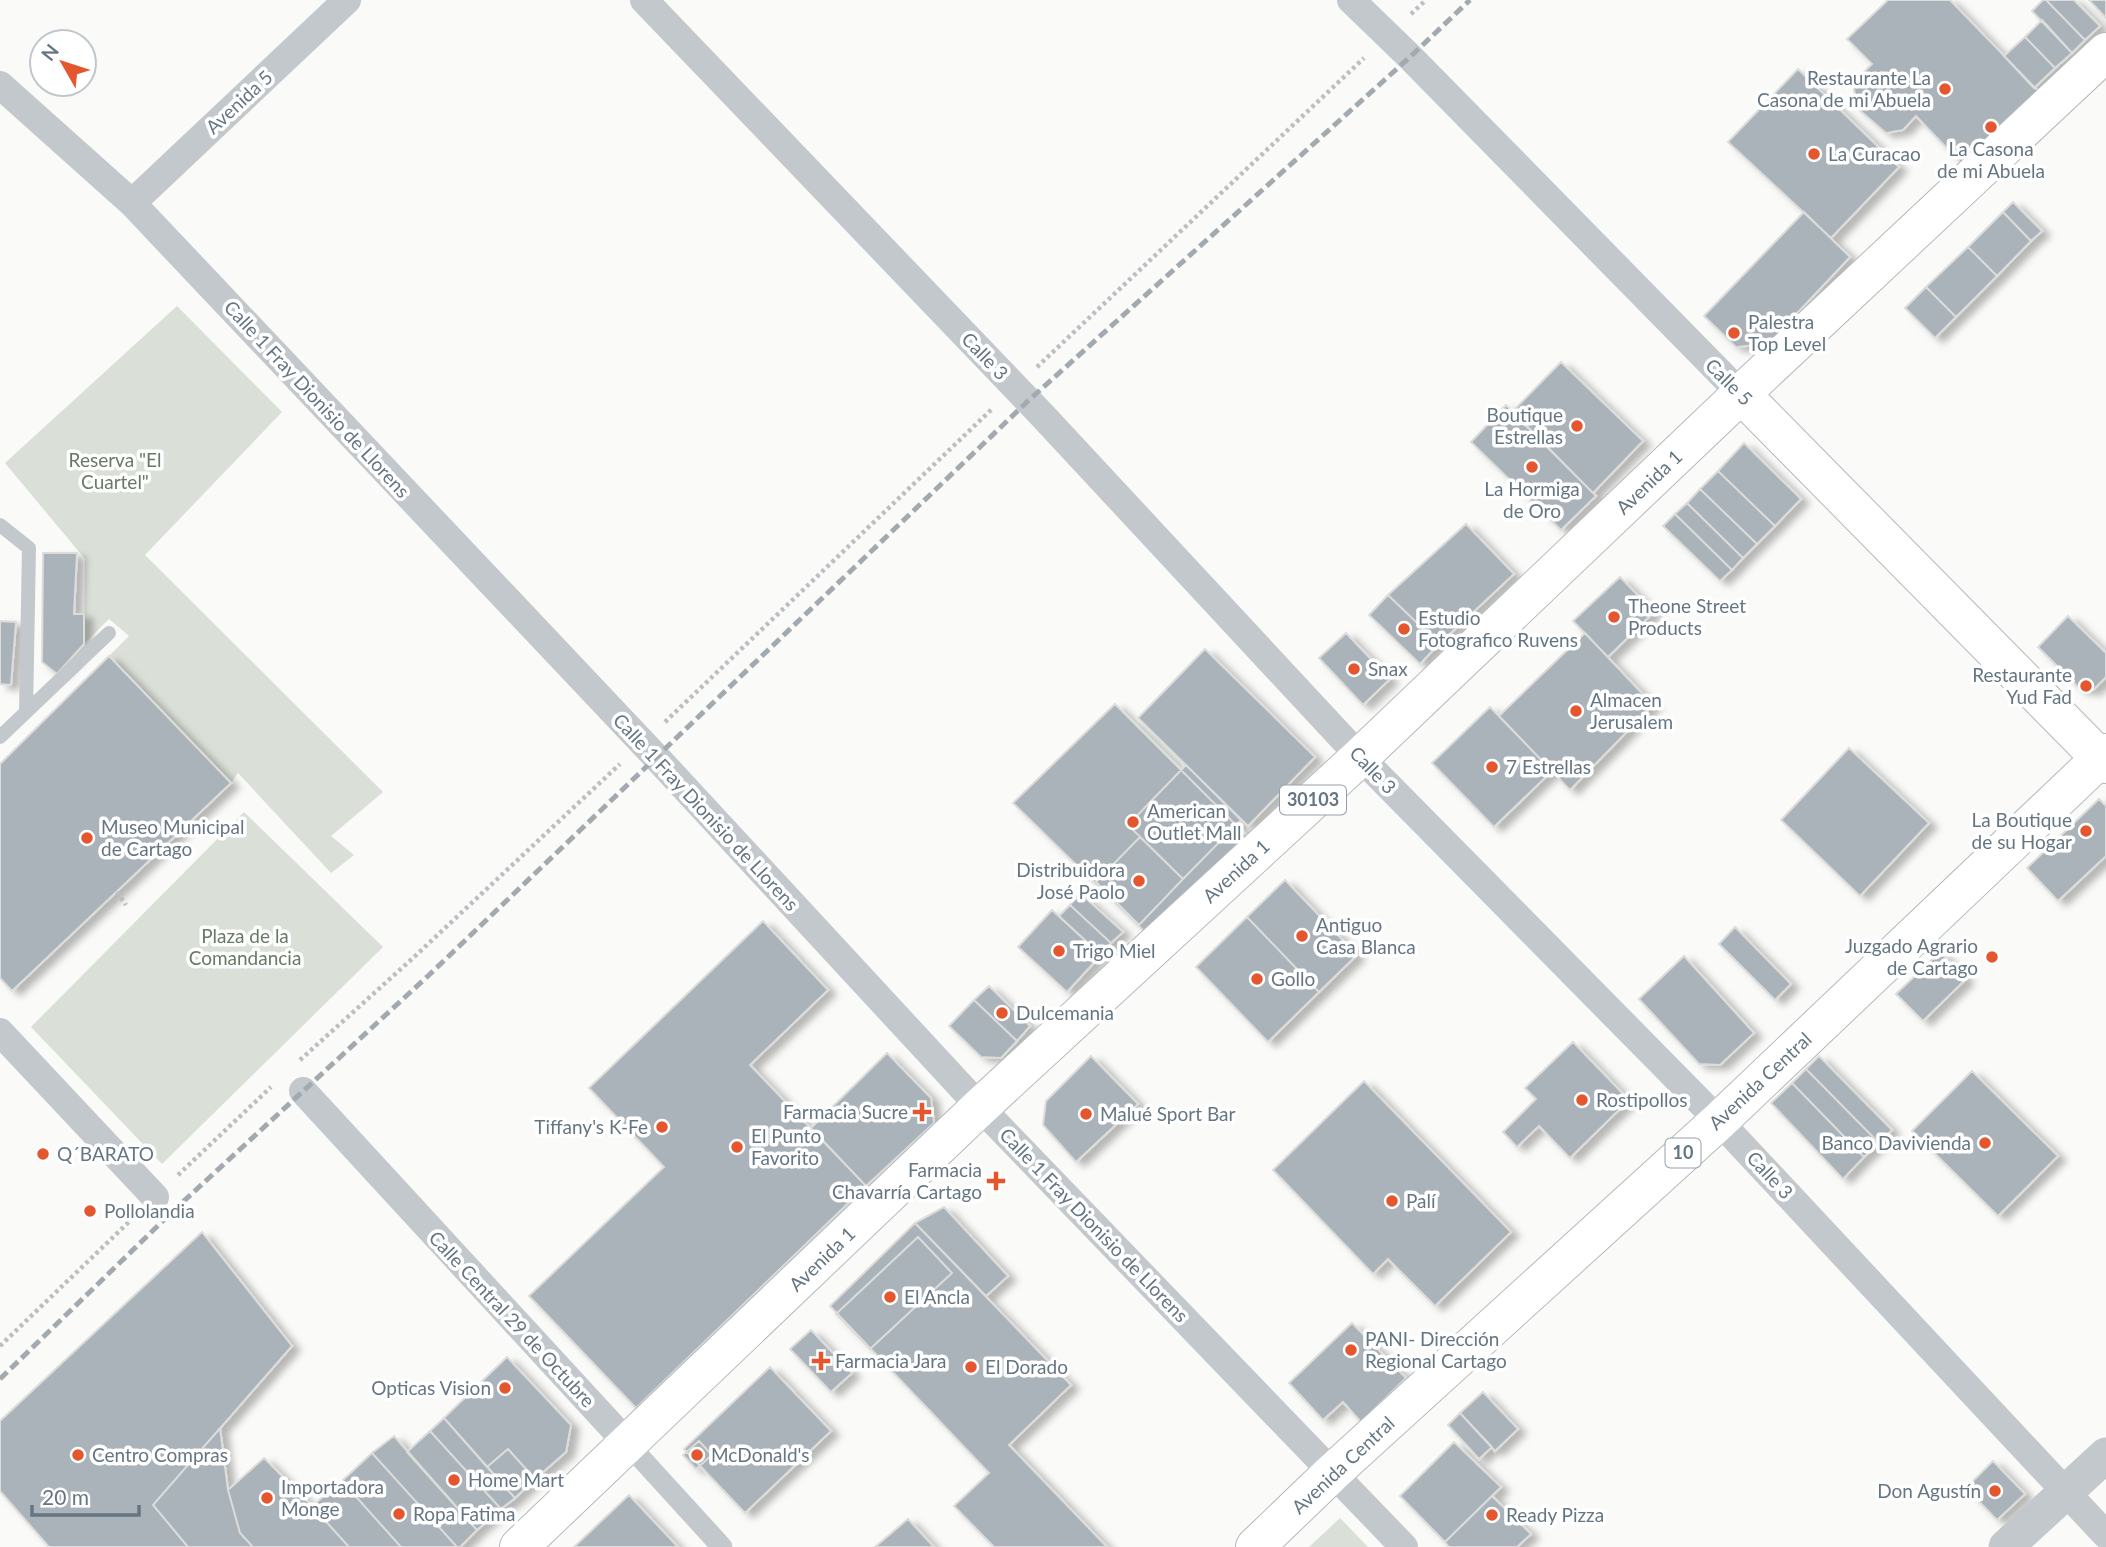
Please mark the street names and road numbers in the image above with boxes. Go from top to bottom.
street label: Avenida 5 [201,65,277,138]
street label: Calle 1 Fray Dionisio de Llorens [220,295,415,502]
street label: Calle 3 [957,327,1013,384]
street label: Calle 5 [1701,353,1758,410]
street label: Avenida 1 [1611,445,1686,519]
street label: Calle 1 Fray Dionisio de Llorens [609,708,804,915]
street label: Calle 3 [1345,741,1401,798]
road number: 30103 [1280,786,1346,814]
street label: Avenida 1 [1198,834,1274,907]
street label: Avenida Central [1703,1027,1816,1134]
street label: Calle 1 Fray Dionisio de Llorens [995,1123,1193,1327]
road number: 10 [1666,1138,1700,1168]
street label: Calle 3 [1743,1146,1798,1203]
street label: Avenida 1 [784,1222,859,1296]
street label: Calle Central 29 de Octubre [425,1226,600,1412]
street label: Avenida Central [1286,1411,1399,1518]

